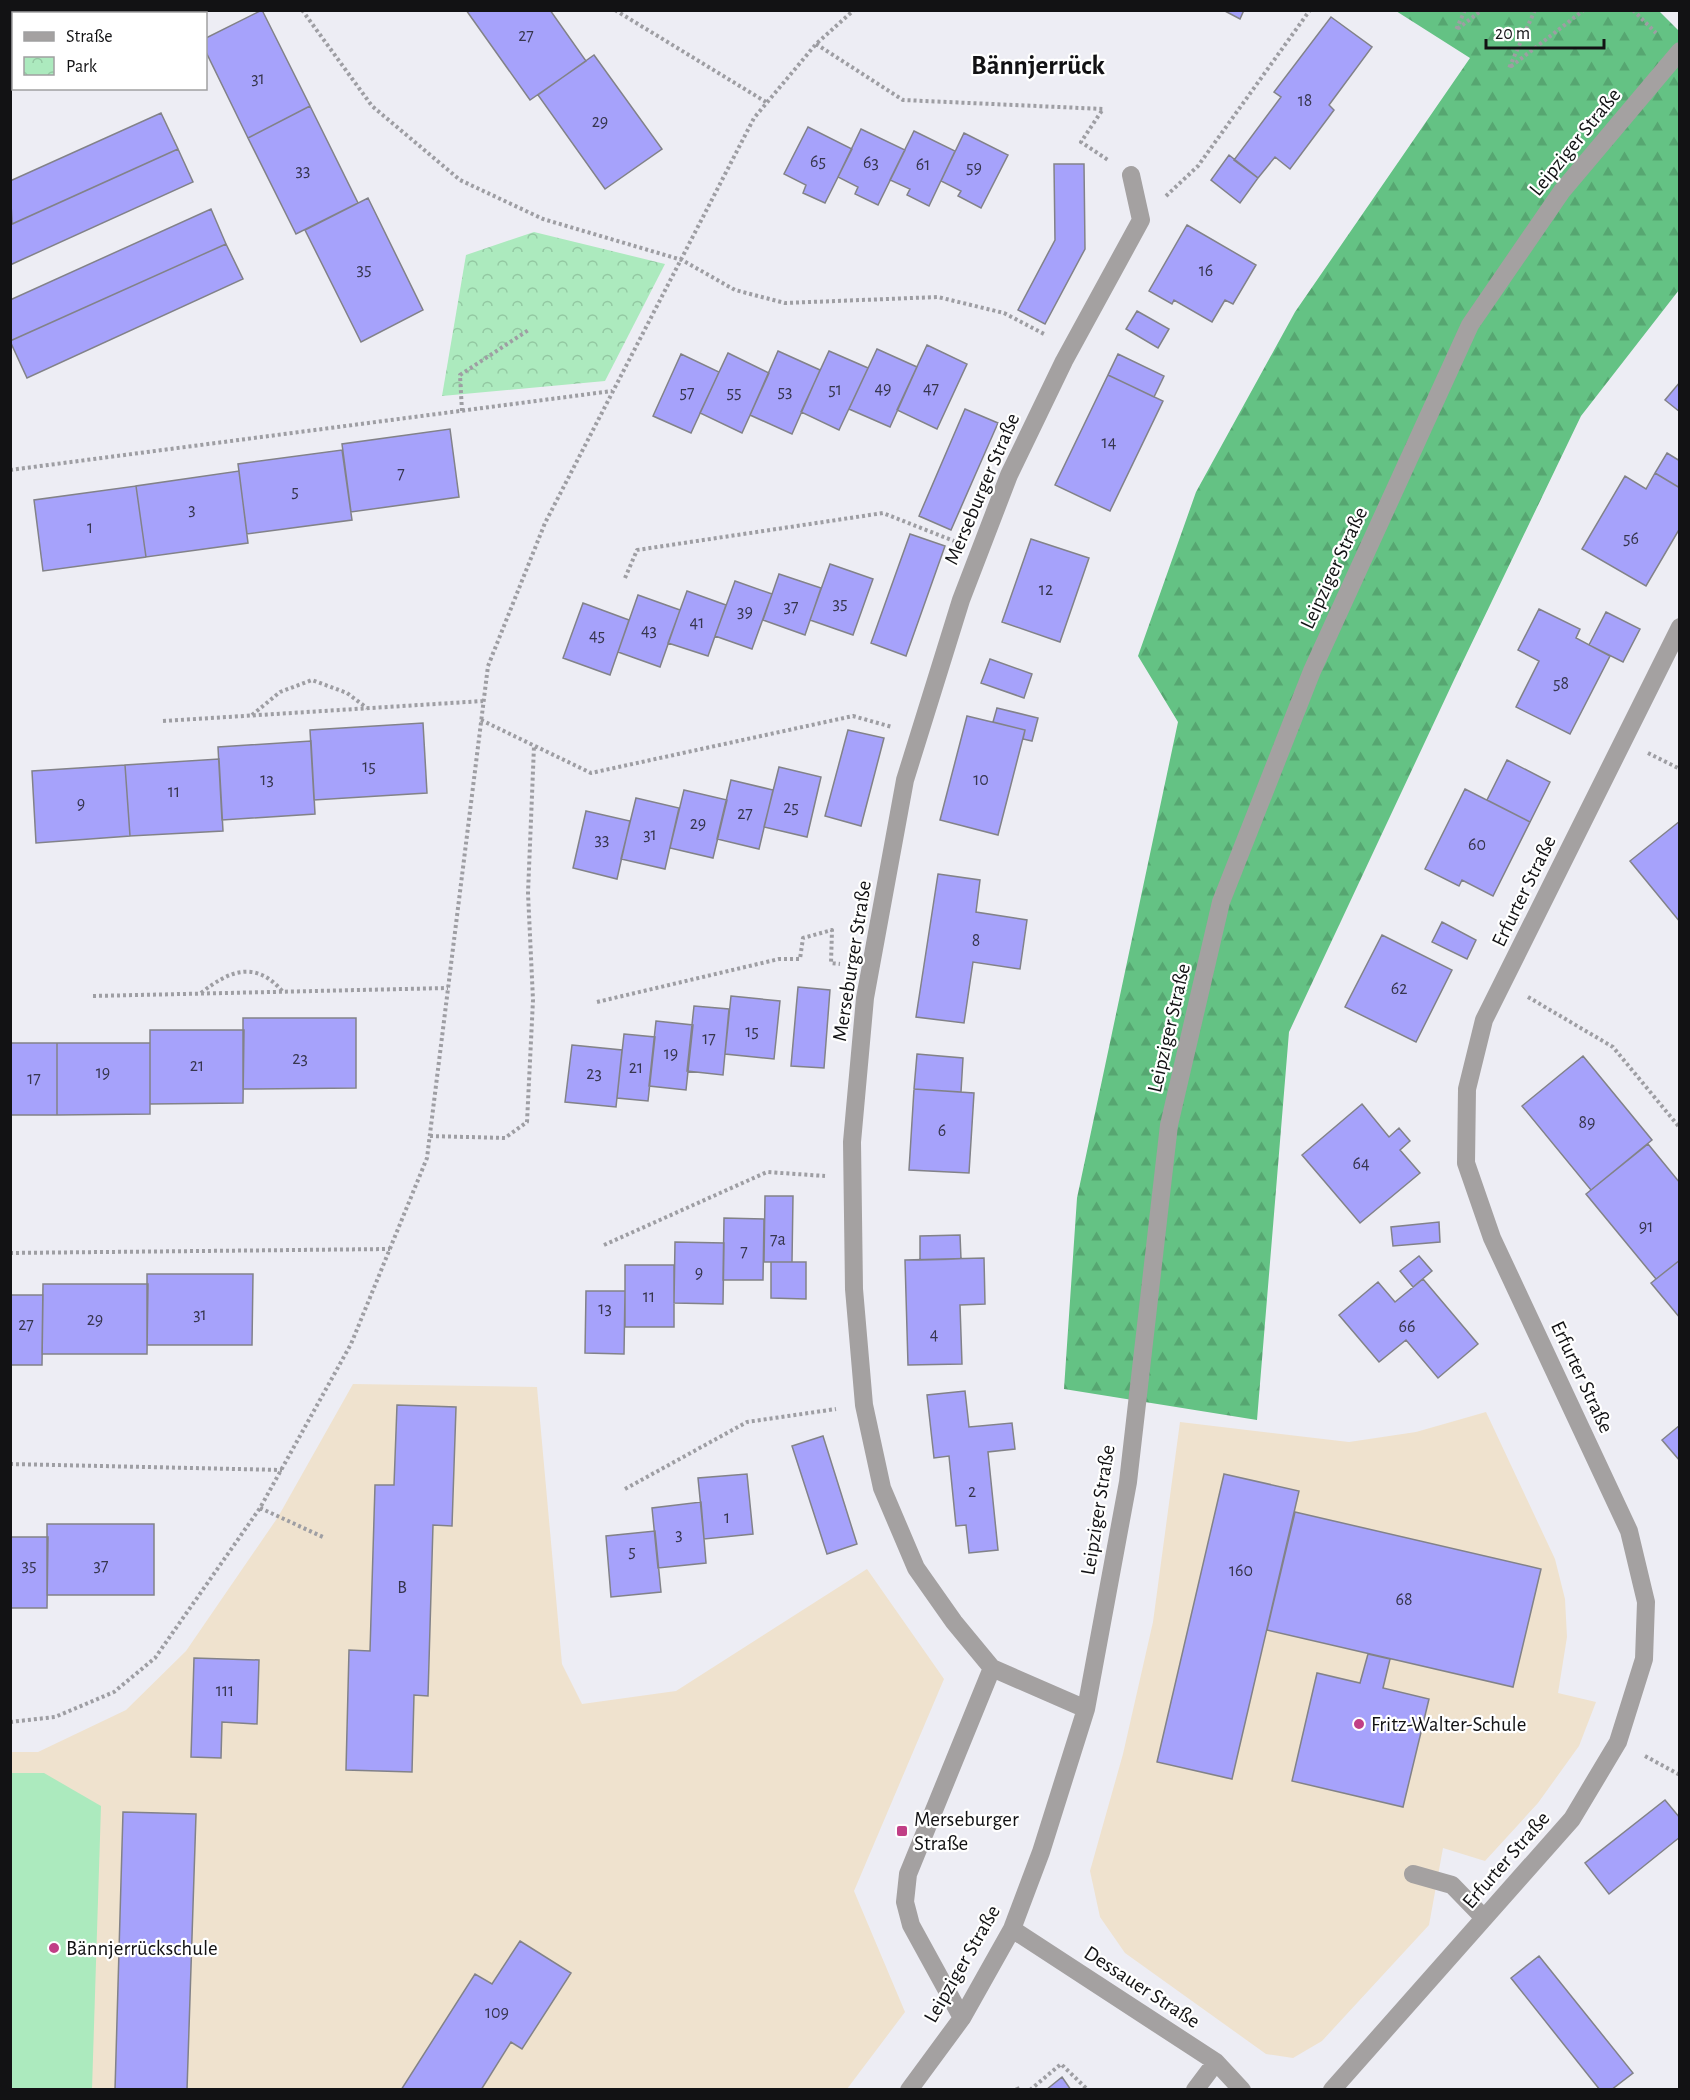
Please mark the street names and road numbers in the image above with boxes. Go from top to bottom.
street label: Leipziger Straße [1525,84,1625,200]
street label: Merseburger Straße [941,410,1023,568]
street label: Leipziger Straße [1297,504,1371,632]
street label: Erfurter Straße [1488,832,1560,950]
street label: Merseburger Straße [829,879,875,1043]
street label: Leipziger Straße [1144,961,1194,1095]
street label: Erfurter Straße [1547,1318,1617,1436]
street label: Leipziger Straße [1077,1443,1119,1577]
street label: Erfurter Straße [1458,1807,1554,1913]
street label: Leipziger Straße [920,1902,1004,2026]
street label: Dessauer Straße [1080,1942,1204,2032]

